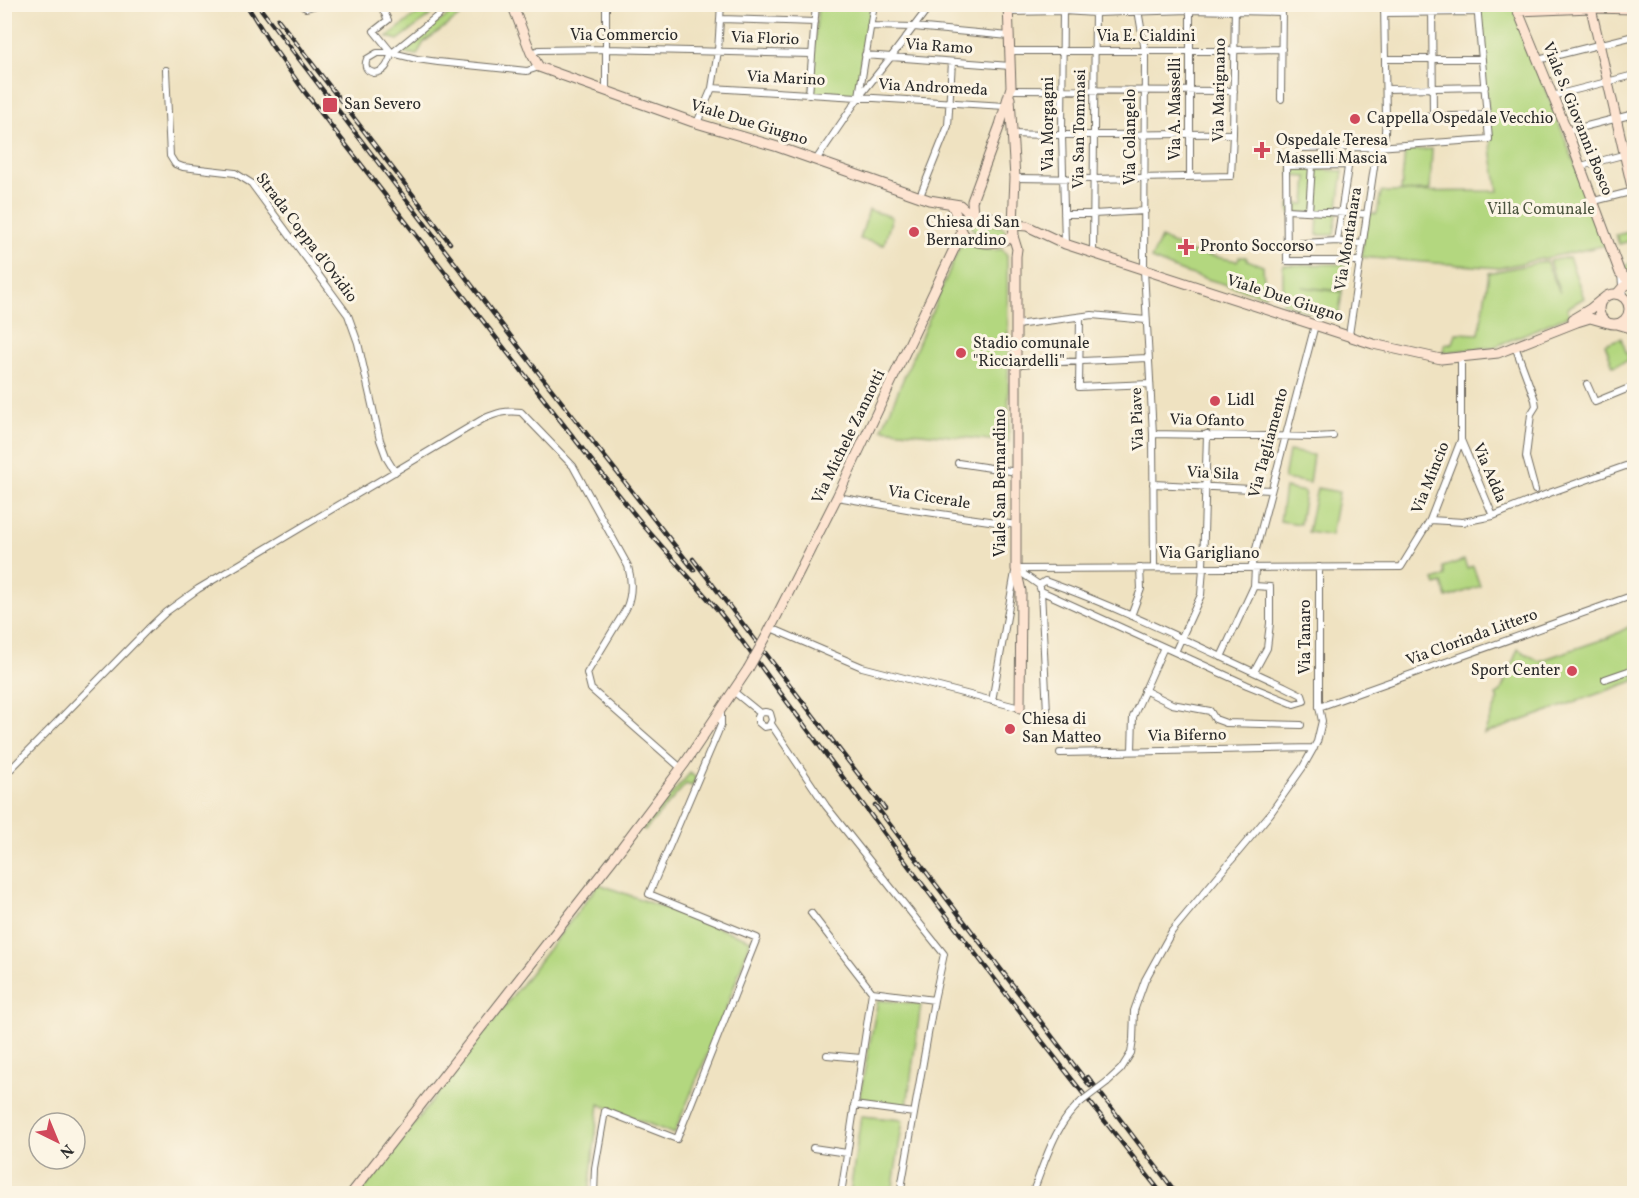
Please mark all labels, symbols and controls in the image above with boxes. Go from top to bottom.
street label: Via Commercio [570,25,678,47]
street label: Via E. Cialdini [1097,26,1196,48]
street label: Via Florio [730,27,800,51]
street label: Via Ramo [904,34,974,60]
street label: Via Marignano [1208,38,1232,142]
street label: Viale S. Giovanni Bosco [1536,39,1618,199]
street label: Via A. Masselli [1165,57,1187,160]
street label: Via Marino [746,66,826,92]
street label: Via San Tommasi [1068,69,1092,189]
street label: Via Andromeda [878,74,989,102]
street label: Via Morgagni [1038,76,1060,171]
street label: Via Colangelo [1120,89,1142,185]
place label: San Severo [344,94,421,116]
street label: Viale Due Giugno [688,95,810,151]
marker: San Severo [321,96,339,114]
place label: Cappella Ospedale Vecchio [1367,108,1553,130]
marker: Cappella Ospedale Vecchio [1348,112,1362,126]
place label: Ospedale Teresa Masselli Mascia [1276,130,1388,170]
marker: Ospedale Teresa Masselli Mascia [1253,141,1271,159]
street label: Strada Coppa d'Ovidio [250,169,362,307]
street label: Via Montanara [1330,186,1368,292]
park label: Villa Comunale [1487,199,1595,221]
place label: Chiesa di San Bernardino [926,212,1020,252]
marker: Chiesa di San Bernardino [907,225,921,239]
place label: Pronto Soccorso [1200,236,1313,258]
marker: Pronto Soccorso [1177,238,1195,256]
street label: Viale Due Giugno [1224,270,1346,328]
place label: Stadio comunale "Ricciardelli" [973,333,1090,373]
marker: Stadio comunale "Ricciardelli" [954,346,968,360]
street label: Via Michele Zannotti [807,366,891,508]
street label: Via Tagliamento [1244,386,1294,500]
street label: Via Piave [1126,387,1150,451]
place label: Lidl [1227,390,1255,412]
marker: Lidl [1208,394,1222,408]
street label: Viale San Bernardino [990,409,1012,557]
street label: Via Ofanto [1169,409,1245,433]
street label: Via Mincio [1407,439,1455,517]
street label: Via Adda [1467,440,1511,506]
street label: Via Sila [1186,462,1240,486]
street label: Via Cicerale [886,481,972,515]
street label: Via Garigliano [1158,543,1260,565]
street label: Via Tanaro [1295,600,1317,674]
street label: Via Clorinda Littero [1403,604,1541,672]
place label: Sport Center [1471,660,1560,682]
marker: Sport Center [1565,664,1579,678]
place label: Chiesa di San Matteo [1022,709,1101,749]
marker: Chiesa di San Matteo [1003,722,1017,736]
street label: Via Biferno [1147,724,1227,748]
north arrow [27,1111,87,1171]
text: N [54,1138,78,1163]

